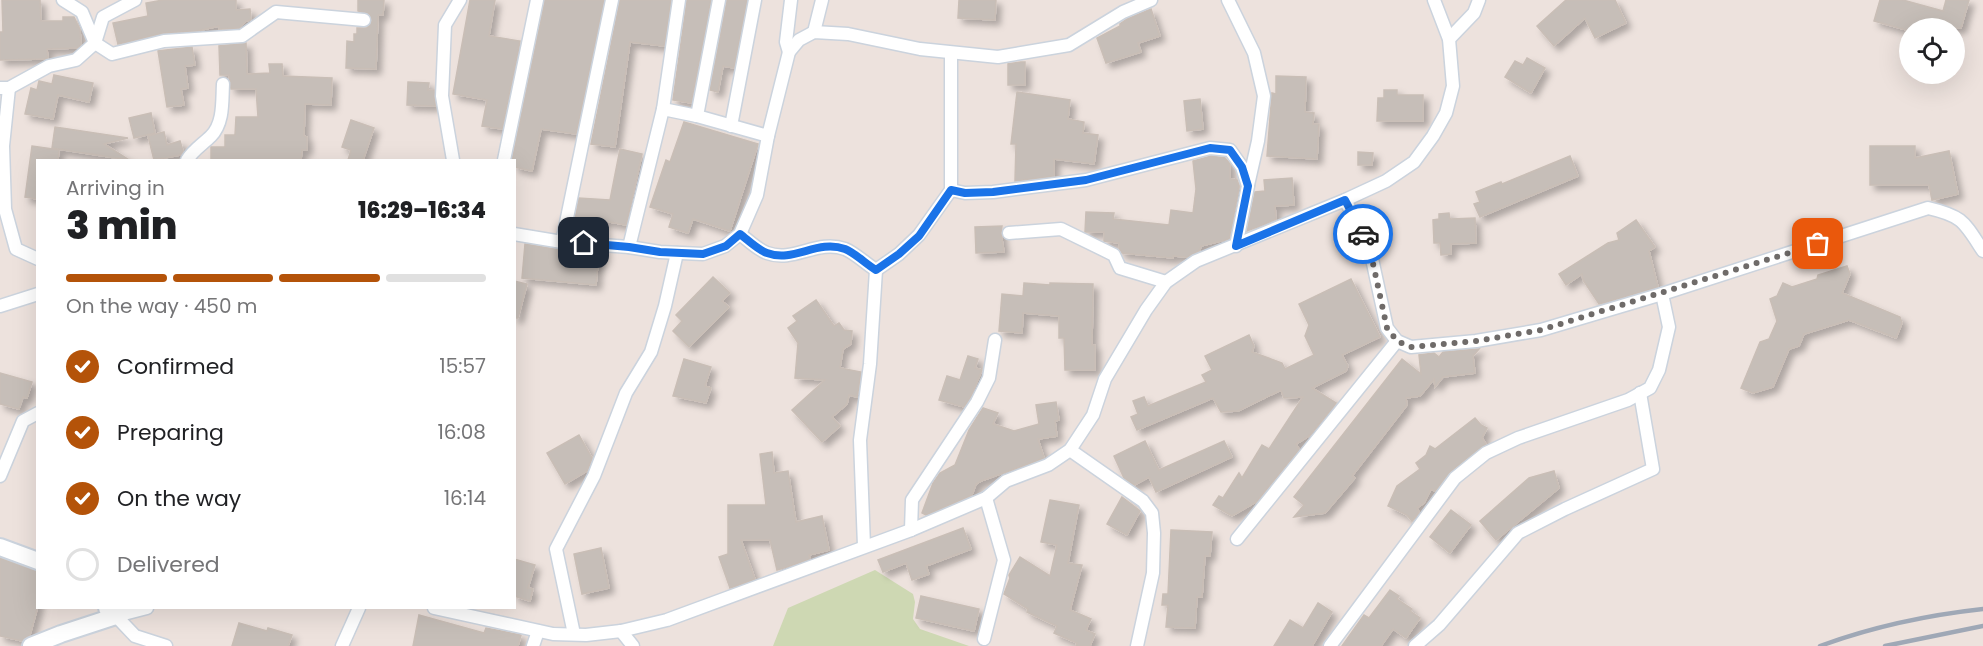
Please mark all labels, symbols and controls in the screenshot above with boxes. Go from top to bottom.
map controls [1899,18,1965,84]
button: locate [1899,18,1965,84]
text: Arriving in [66,174,165,202]
text: 16:29–16:34 [358,195,486,226]
text: 3 min [66,198,178,253]
courier [1333,204,1393,264]
pin [558,217,609,268]
icon: car [1347,218,1380,251]
pin [1792,218,1843,269]
icon: home [567,226,600,259]
icon: bag [1801,227,1834,260]
text: On the way · 450 m [66,292,257,320]
icon: check [66,350,99,383]
text: Confirmed [117,351,234,382]
text: 15:57 [439,352,486,380]
icon: check [66,416,99,449]
text: Preparing [117,417,224,448]
text: 16:08 [437,418,486,446]
icon: check [66,482,99,515]
text: On the way [117,483,241,514]
text: 16:14 [444,484,486,512]
text: Delivered [117,549,220,580]

